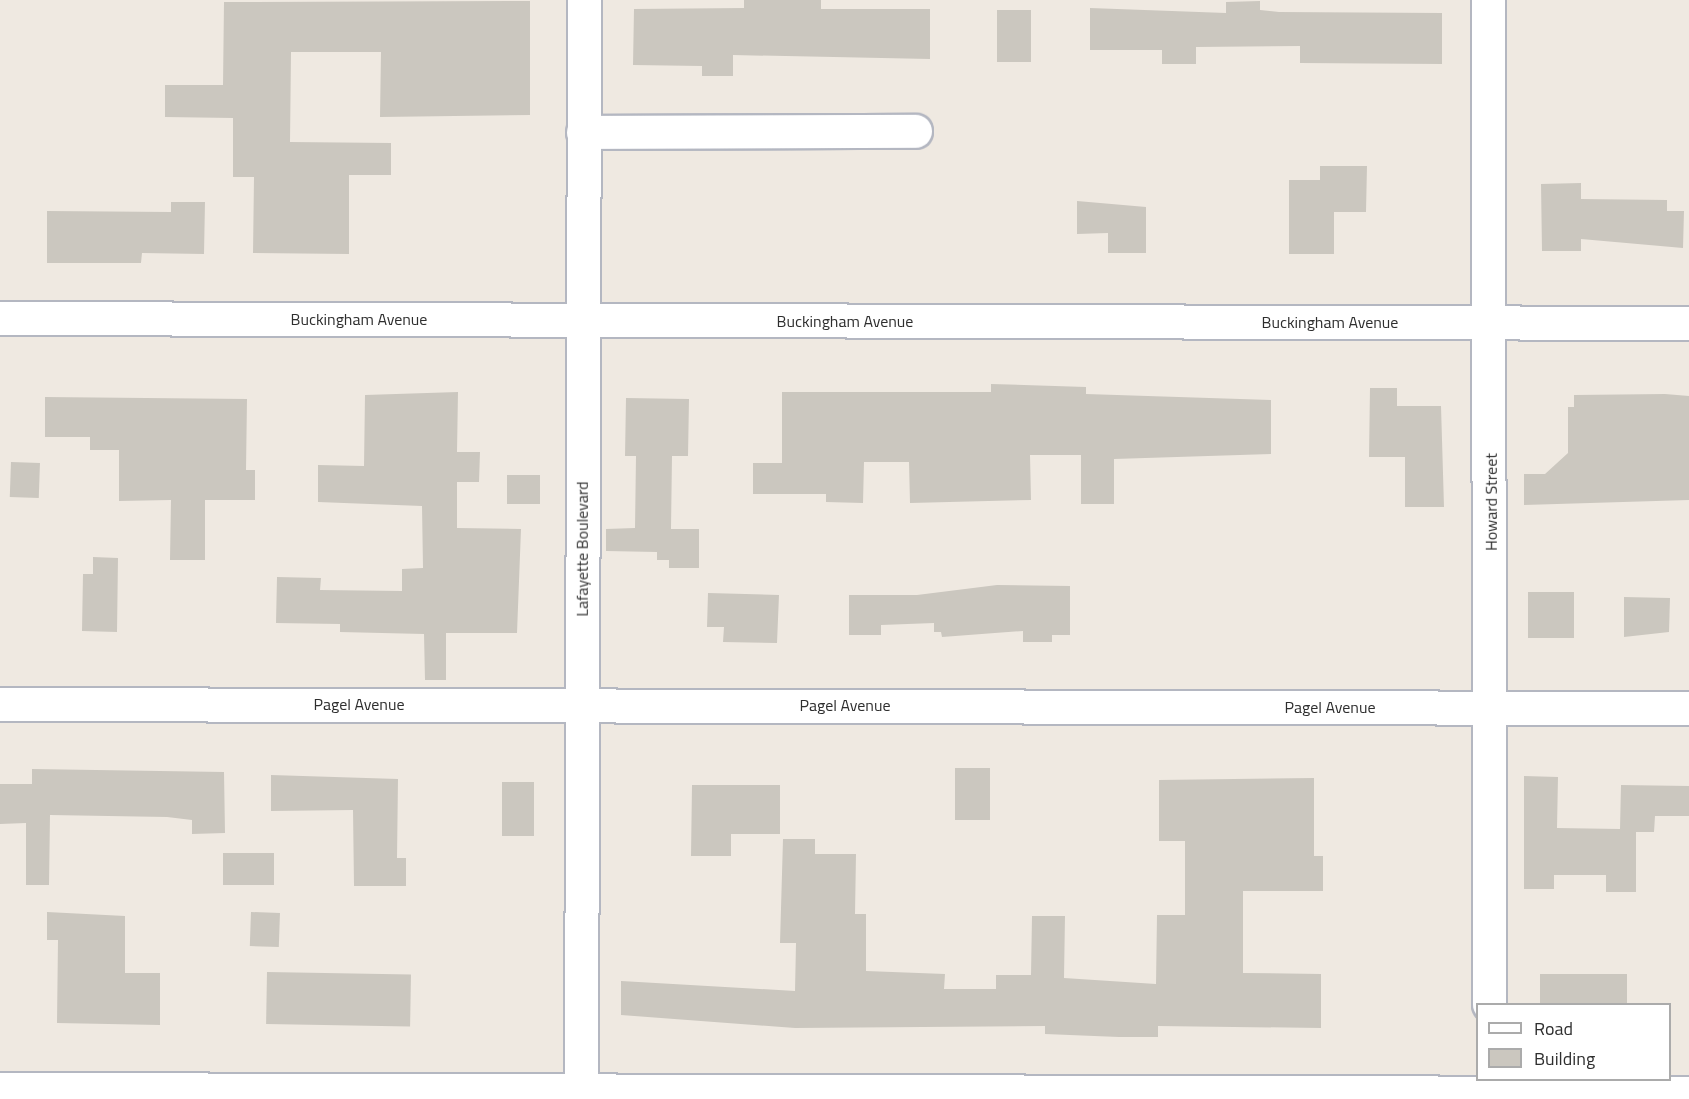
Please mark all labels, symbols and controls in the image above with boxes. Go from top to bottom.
street label: Buckingham Avenue [291,309,427,329]
street label: Buckingham Avenue [777,311,913,331]
street label: Buckingham Avenue [1262,312,1398,332]
street label: Howard Street [1481,453,1501,551]
street label: Lafayette Boulevard [572,481,592,617]
street label: Pagel Avenue [314,694,404,714]
street label: Pagel Avenue [800,695,890,715]
street label: Pagel Avenue [1285,697,1375,717]
legend [1476,1003,1671,1081]
text: Road [1534,1015,1573,1042]
text: Building [1534,1045,1595,1072]

